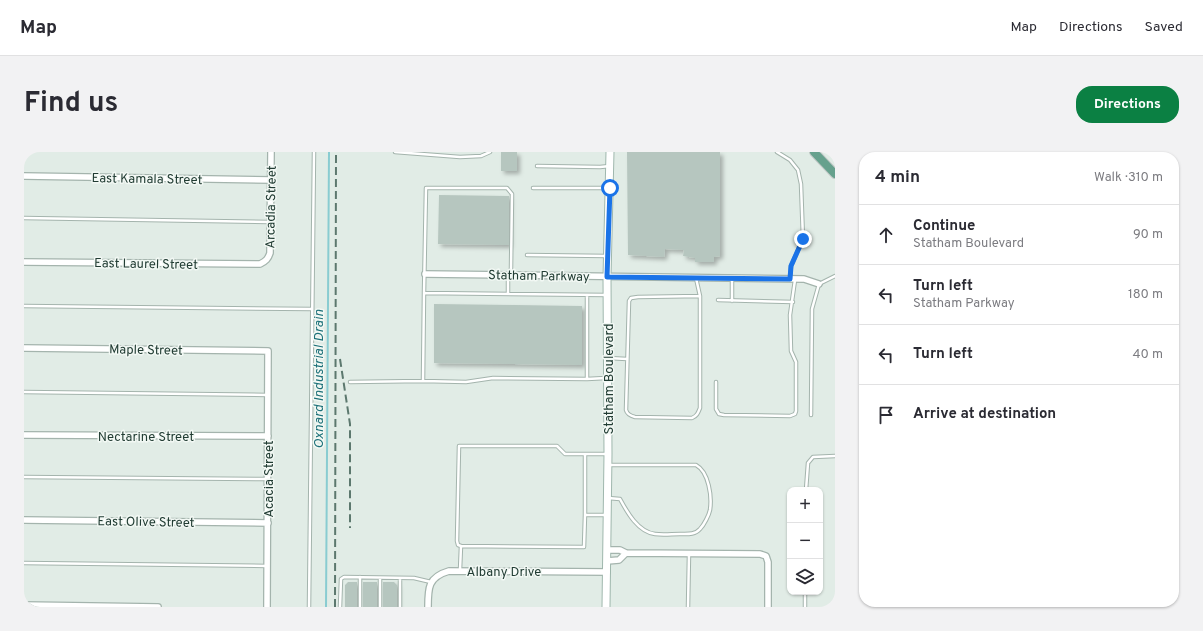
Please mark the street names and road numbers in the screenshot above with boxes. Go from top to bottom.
street label: Arcadia Street [263,165,281,249]
street label: East Kamala Street [91,171,203,189]
street label: East Laurel Street [94,256,198,274]
street label: Statham Parkway [488,268,590,286]
street label: Statham Boulevard [602,324,618,435]
street label: Maple Street [109,342,183,360]
street label: Nectarine Street [98,430,194,446]
street label: Acacia Street [262,440,278,518]
street label: East Olive Street [97,514,195,532]
street label: Albany Drive [467,565,541,581]

